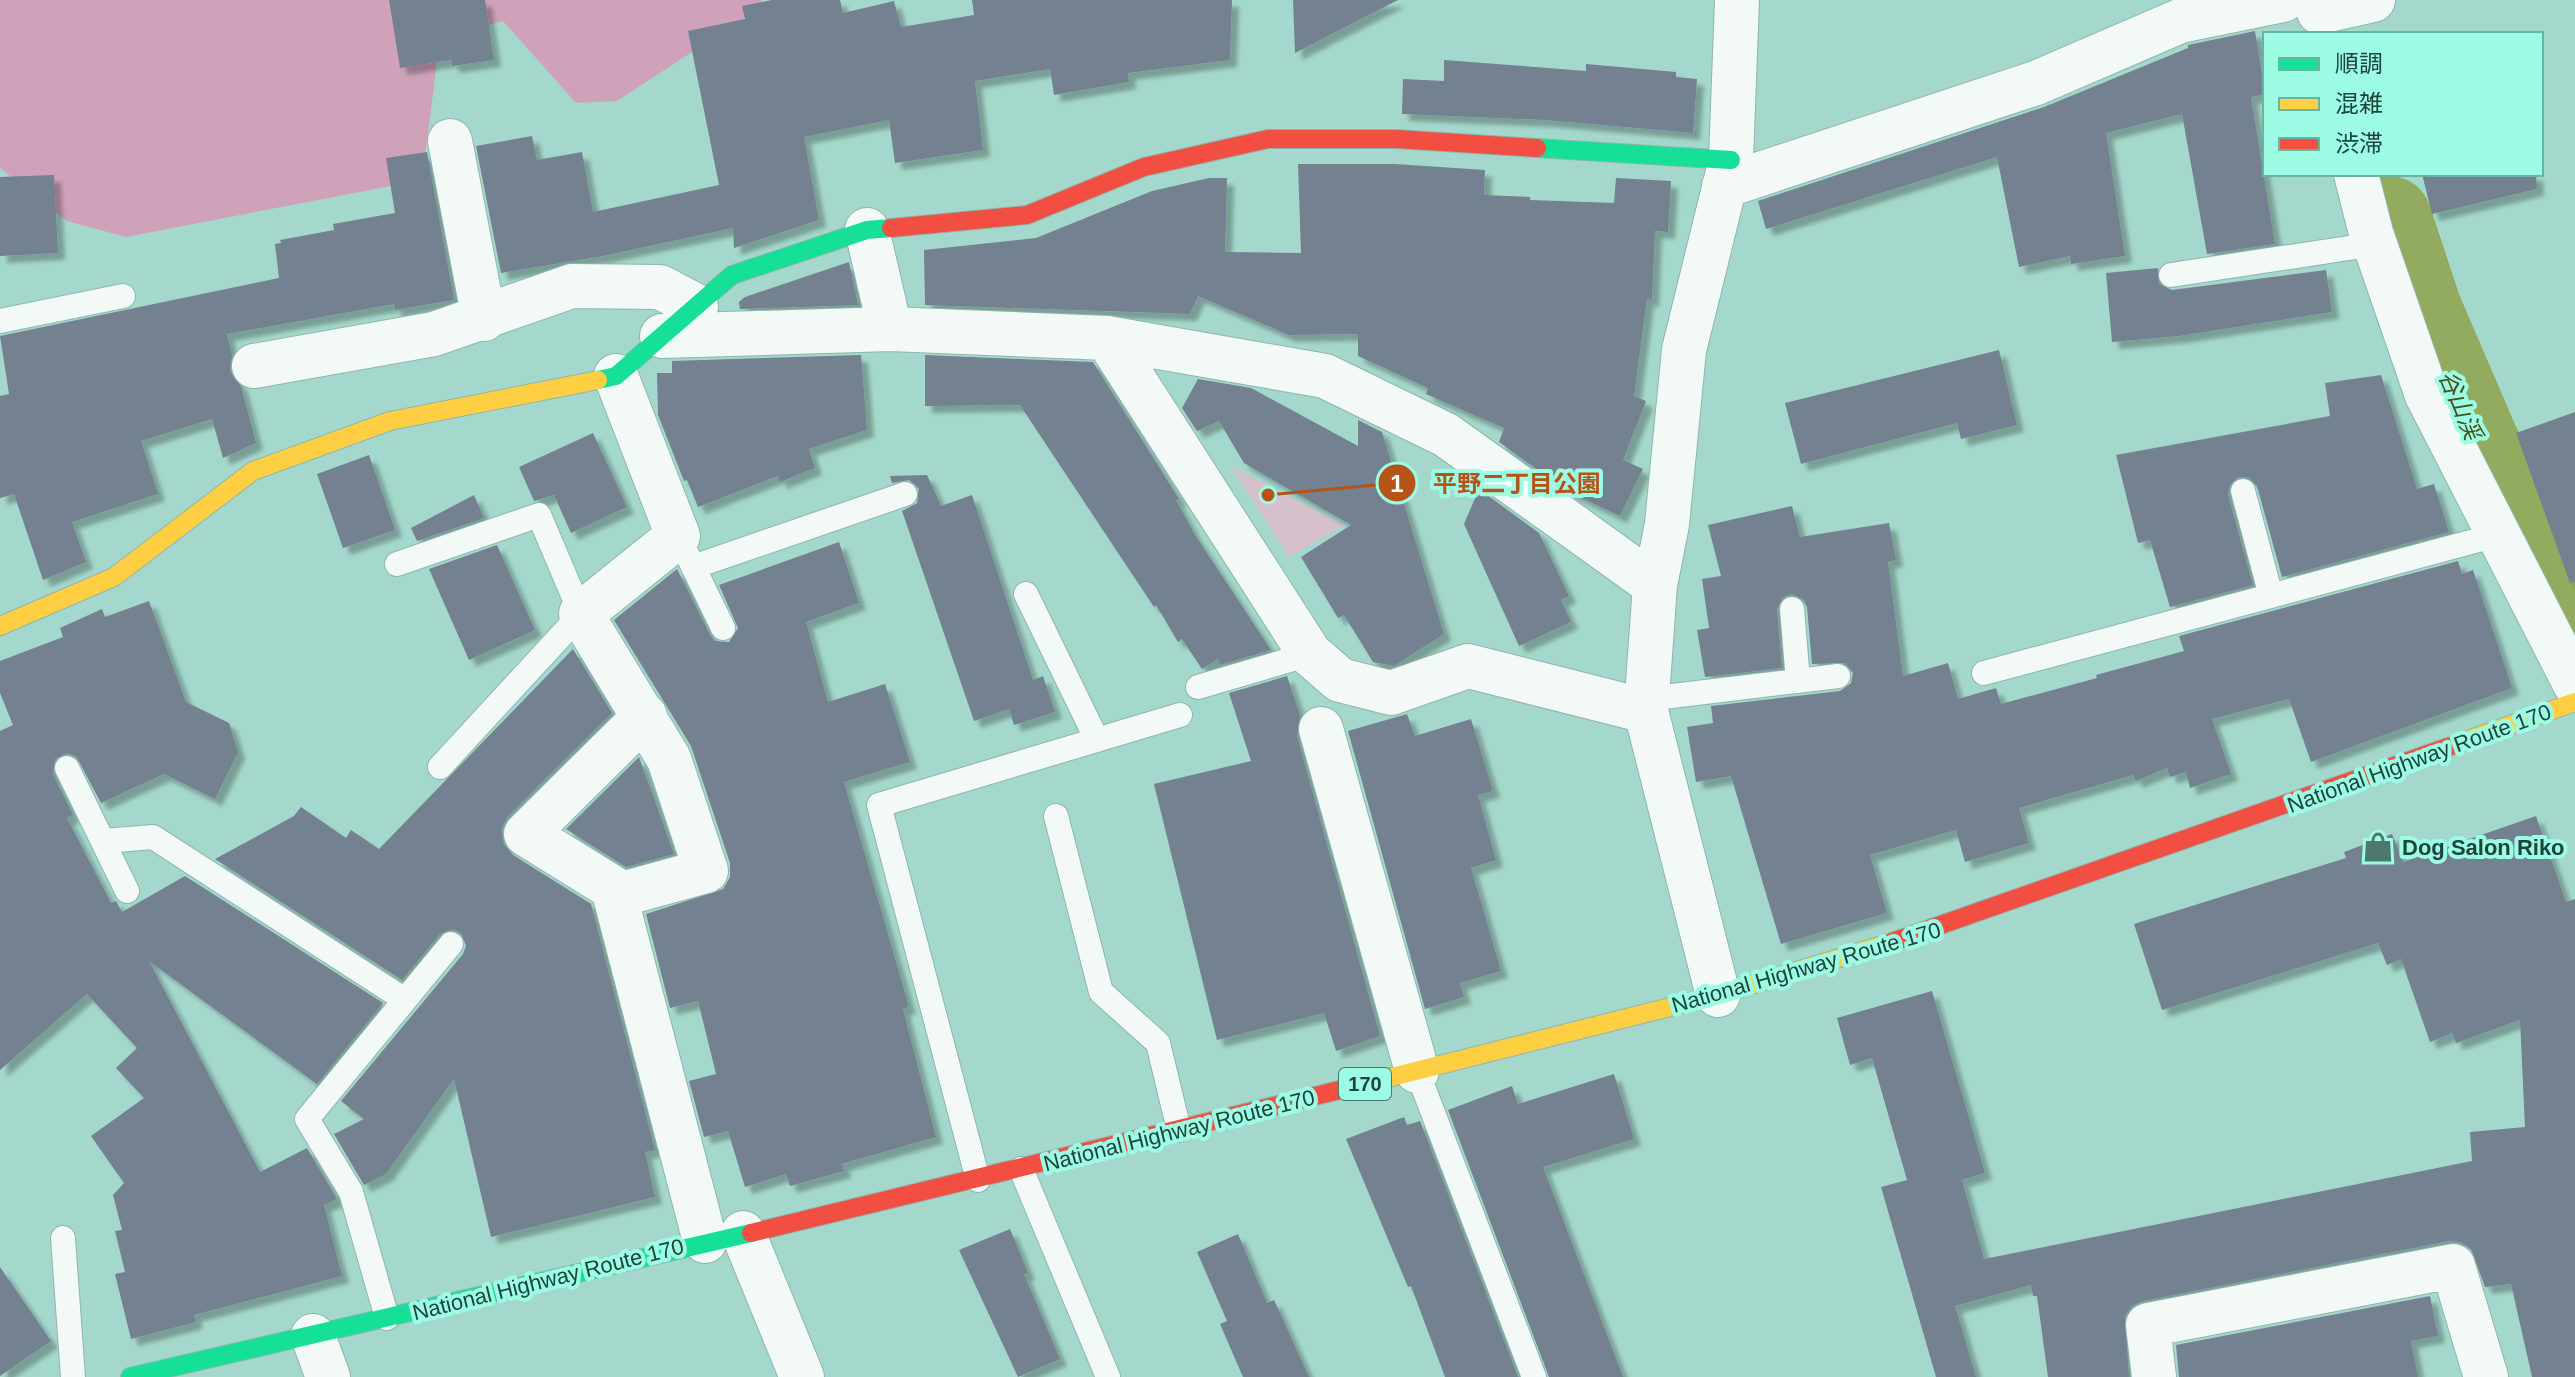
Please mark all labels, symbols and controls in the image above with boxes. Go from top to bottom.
legend [2263,32,2543,176]
text: 順調 [2335,50,2383,77]
text: 混雑 [2335,90,2383,117]
text: 渋滞 [2335,130,2383,157]
water label: 谷山渓 [2434,366,2488,446]
callout: 平野二丁目公園 [1377,459,1617,507]
text: 1 [1390,470,1404,497]
text: 平野二丁目公園 [1433,470,1601,497]
street label: National Highway Route 170 [2284,699,2554,818]
shop icon: Dog Salon Riko [2361,830,2395,864]
place label: Dog Salon Riko [2402,835,2565,860]
street label: National Highway Route 170 [1669,917,1944,1018]
road number: 170 [1339,1068,1391,1100]
street label: National Highway Route 170 [1041,1085,1317,1176]
street label: National Highway Route 170 [410,1234,686,1325]

